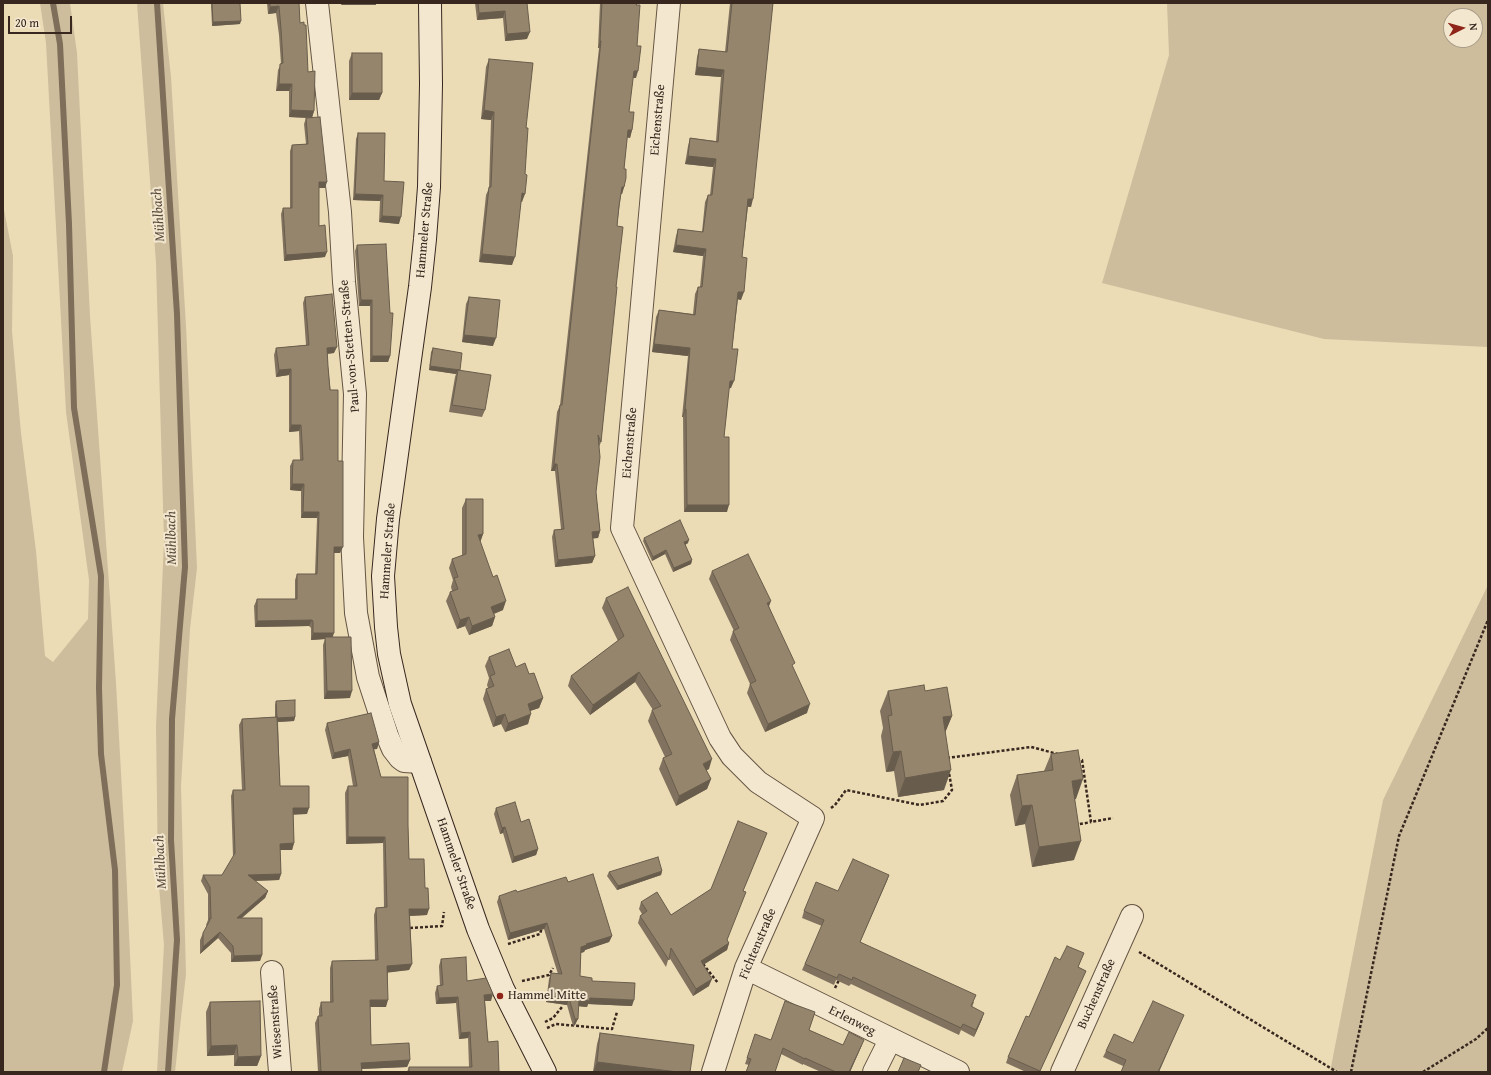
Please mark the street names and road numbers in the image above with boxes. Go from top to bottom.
street label: Eichenstraße [647,84,669,156]
street label: Hammeler Straße [413,181,437,279]
street label: Paul-von-Stetten-Straße [336,279,364,413]
street label: Eichenstraße [619,407,641,479]
street label: Hammeler Straße [377,503,399,599]
street label: Hammeler Straße [433,816,479,912]
street label: Fichtenstraße [736,906,780,982]
street label: Buchenstraße [1075,956,1119,1032]
street label: Wiesenstraße [266,984,286,1060]
street label: Erlenweg [826,1003,878,1039]

